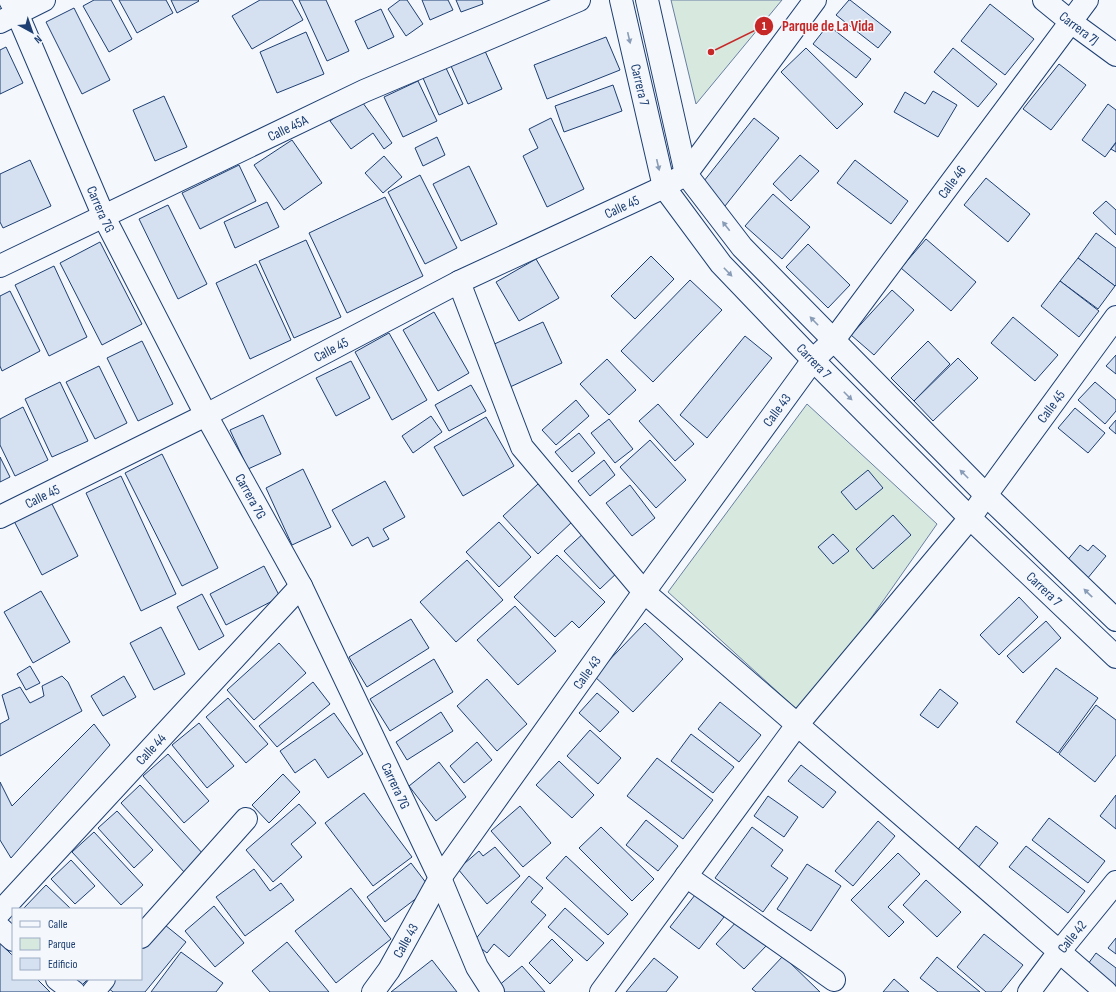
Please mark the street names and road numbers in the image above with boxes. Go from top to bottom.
street label: Carrera 7J [1056,8,1102,49]
street label: Carrera 7 [627,62,653,108]
street label: Calle 45A [265,111,311,145]
street label: Calle 46 [934,162,970,202]
street label: Carrera 7G [83,183,119,235]
street label: Calle 45 [602,192,642,222]
street label: Calle 45 [311,334,352,366]
street label: Carrera 7 [793,340,835,383]
street label: Calle 45 [1034,386,1069,426]
street label: Calle 43 [759,390,795,430]
street label: Carrera 7G [231,471,270,522]
street label: Calle 45 [22,481,63,512]
street label: Carrera 7 [1023,568,1065,610]
street label: Calle 43 [569,653,605,693]
street label: Calle 44 [132,730,170,769]
street label: Carrera 7G [377,760,414,812]
street label: Calle 42 [1054,917,1090,956]
street label: Calle 43 [389,920,422,961]

